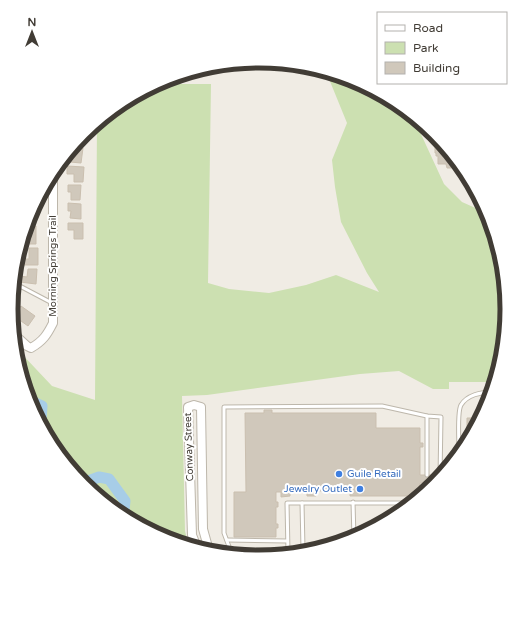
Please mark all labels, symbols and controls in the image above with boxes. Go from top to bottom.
north arrow [12,12,52,52]
legend [377,12,507,84]
text: N [28,16,36,29]
text: Road [413,21,443,35]
text: Park [413,41,439,55]
text: Building [413,61,460,75]
street label: Morning Springs Trail [47,215,59,317]
street label: Conway Street [182,412,196,482]
place label: Guile Retail [347,468,401,480]
marker: Guile Retail [334,469,344,479]
place label: Jewelry Outlet [284,483,352,495]
marker: Jewelry Outlet [355,484,365,494]

